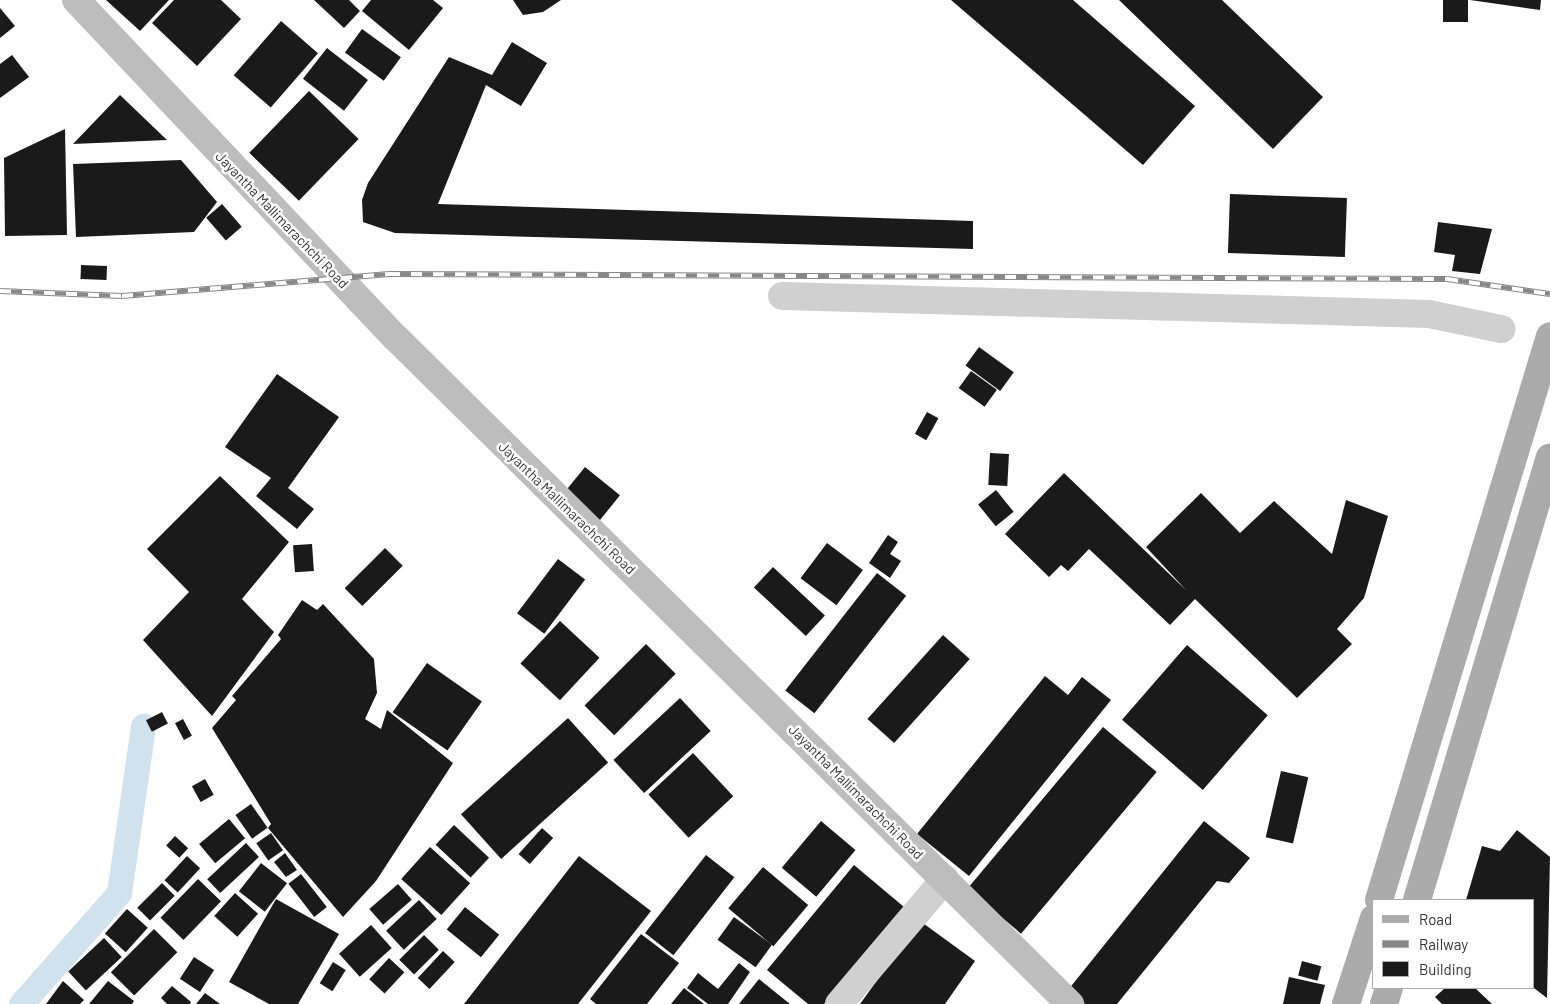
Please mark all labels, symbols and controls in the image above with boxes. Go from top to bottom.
street label: Jayantha Mallimarachchi Road [212,148,352,292]
street label: Jayantha Mallimarachchi Road [495,438,639,578]
street label: Jayantha Mallimarachchi Road [785,721,927,863]
legend [1372,899,1535,989]
text: Road [1419,910,1452,928]
text: Railway [1419,935,1468,953]
text: Building [1419,960,1472,978]

